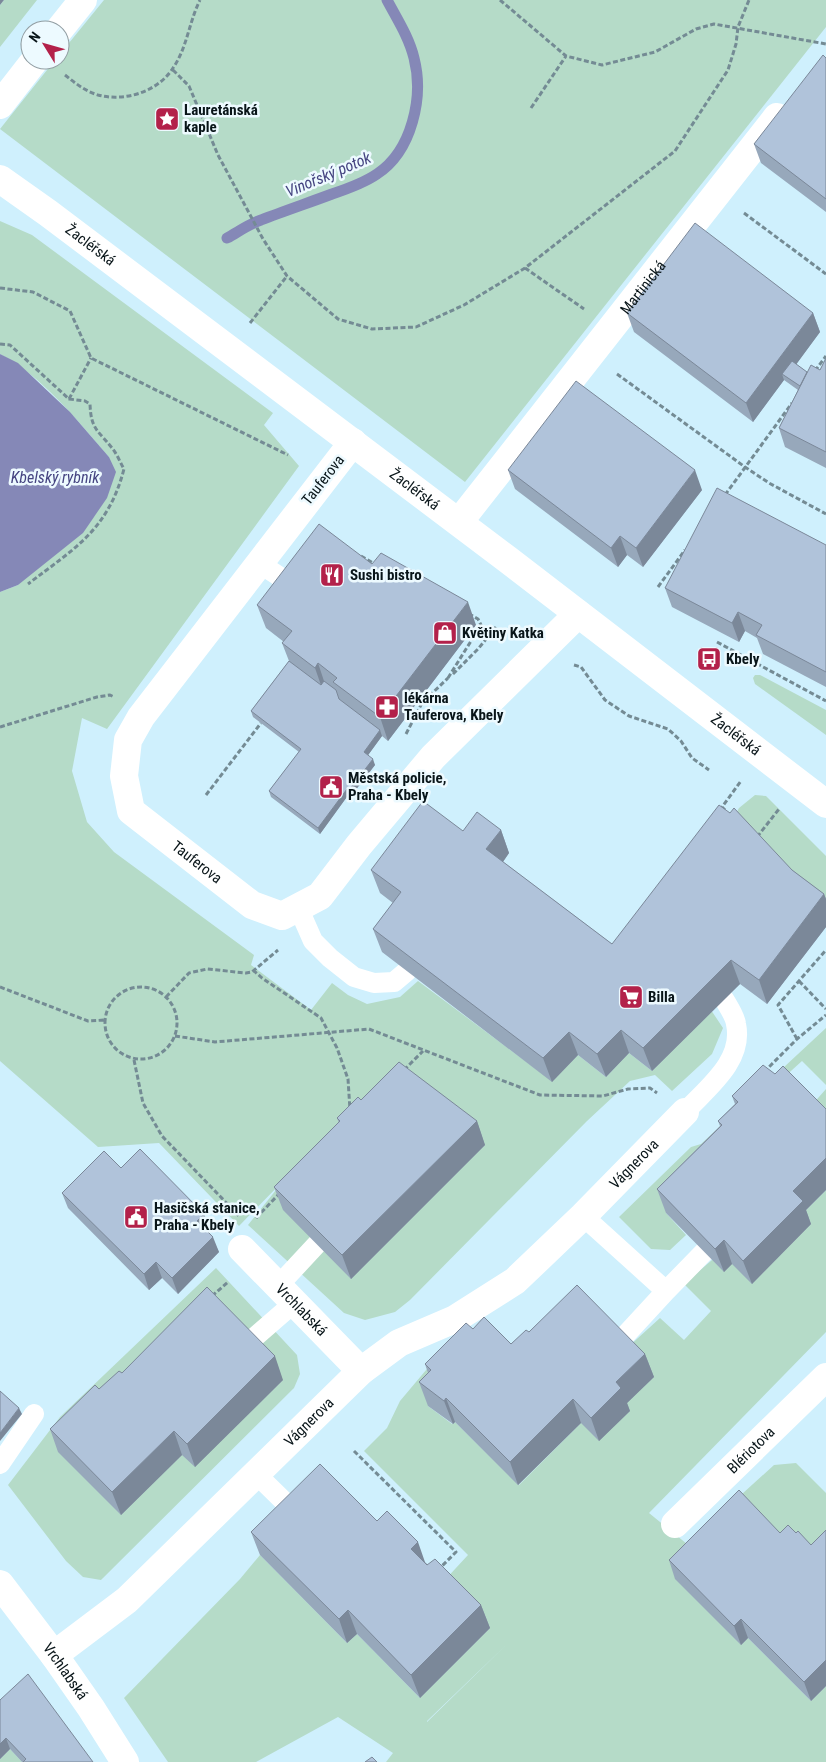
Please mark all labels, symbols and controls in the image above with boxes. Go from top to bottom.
north arrow [20,20,70,70]
text: N [26,29,44,45]
place label: Lauretánská kaple [184,101,258,136]
place icon: Lauretánská kaple [154,106,180,132]
water label: Vinořský potok [283,148,375,201]
street label: Žacléřská [62,220,119,270]
street label: Martinická [617,257,670,318]
street label: Tauferova [298,451,348,509]
street label: Žacléřská [386,465,443,514]
water label: Kbelský rybník [11,468,100,487]
restaurant icon: Sushi bistro [319,562,345,588]
place label: Sushi bistro [350,566,422,584]
shop icon: Květiny Katka [432,620,458,646]
place label: Květiny Katka [462,624,544,642]
bus stop icon: Kbely [696,646,722,672]
place label: Kbely [726,650,760,668]
place label: lékárna Tauferova, Kbely [404,689,504,724]
pharmacy icon: lékárna Tauferova, Kbely [374,694,400,720]
street label: Žacléřská [707,710,764,759]
place label: Městská policie, Praha - Kbely [348,769,446,804]
public building icon: Městská policie, Praha - Kbely [318,774,344,800]
street label: Tauferova [168,837,225,887]
supermarket icon: Billa [618,984,644,1010]
place label: Billa [648,988,675,1006]
street label: Vágnerova [606,1135,662,1192]
place label: Hasičská stanice, Praha - Kbely [154,1199,260,1234]
public building icon: Hasičská stanice, Praha - Kbely [123,1204,149,1230]
street label: Vrchlabská [272,1280,331,1340]
street label: Vágnerova [280,1394,338,1450]
street label: Blériotova [723,1423,779,1477]
street label: Vrchlabská [39,1639,92,1703]

